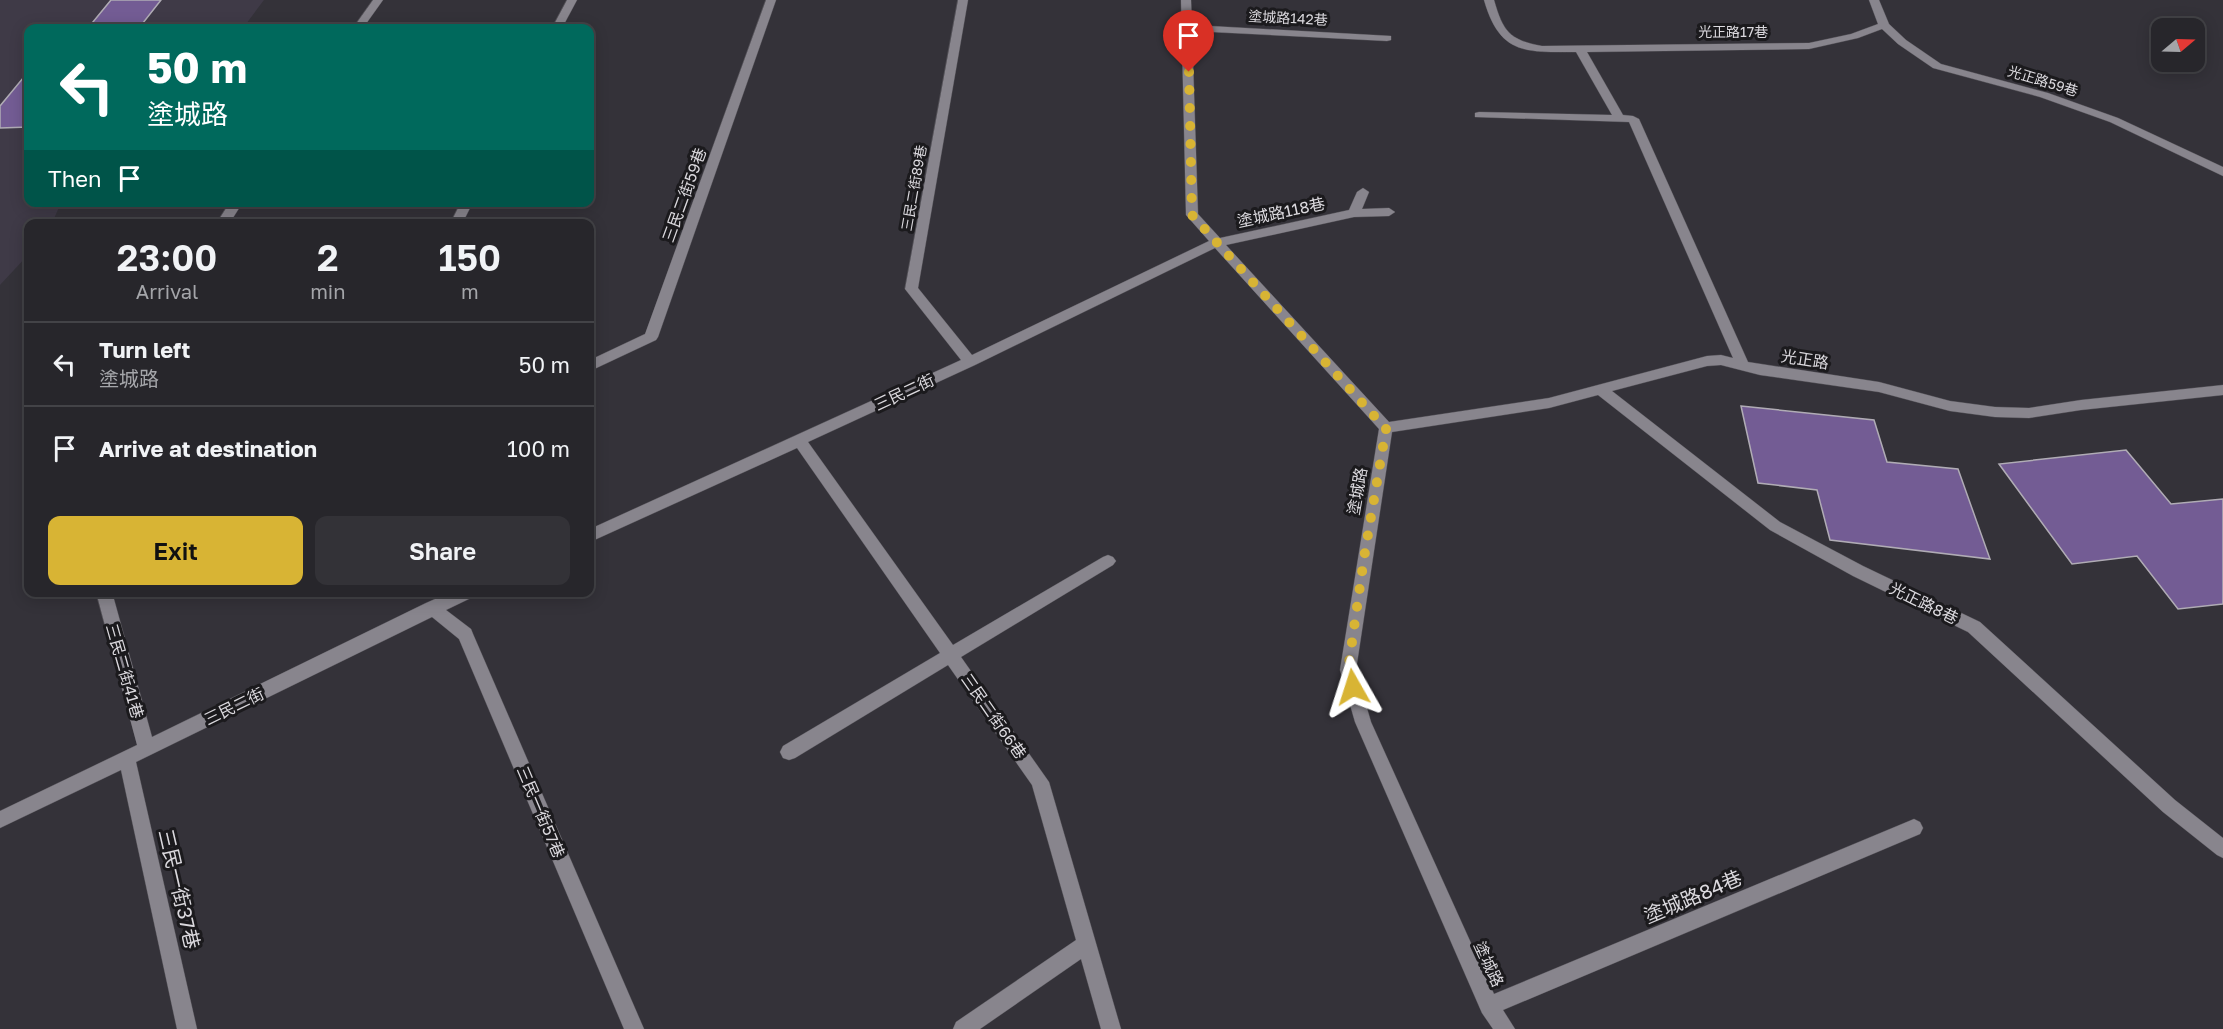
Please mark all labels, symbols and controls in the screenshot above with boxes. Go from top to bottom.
street label: 塗城路142巷 [1248,7,1328,28]
pin [1163,10,1214,72]
north arrow [2151,18,2205,72]
map controls [2151,18,2205,72]
icon: arrive [1172,19,1205,52]
street label: 光正路17巷 [1698,23,1768,40]
text: 50 m [147,42,247,92]
icon: left [48,48,126,126]
street label: 光正路59巷 [2006,62,2080,99]
text: 塗城路 [147,98,228,130]
street label: 三民二街89巷 [898,144,929,232]
street label: 三民二街59巷 [658,145,710,245]
icon: arrive [113,162,146,195]
text: Then [48,165,101,192]
street label: 塗城路118巷 [1235,193,1327,231]
text: 23:00 [117,236,217,279]
text: 2 [317,236,339,279]
text: 150 [438,236,501,279]
text: Arrival [136,279,198,303]
text: min [310,279,346,303]
text: m [461,279,479,303]
text: Turn left [99,336,190,363]
street label: 光正路 [1780,345,1830,373]
icon: left [48,348,81,381]
text: 50 m [519,351,570,378]
text: 塗城路 [99,366,159,390]
street label: 三民二街 [871,369,937,415]
icon: arrive [48,432,81,465]
text: Arrive at destination [99,435,317,462]
text: 100 m [507,435,570,462]
street label: 塗城路 [1343,466,1371,516]
button: Exit [48,516,303,585]
button: Share [315,516,570,585]
street label: 光正路8巷 [1886,578,1962,628]
street label: 三民二街41巷 [102,621,148,721]
position arrow [1321,655,1385,719]
street label: 三民二街66巷 [957,670,1031,762]
street label: 三民二街 [201,683,267,729]
street label: 三民一街57巷 [513,763,569,861]
street label: 三民一街37巷 [155,826,205,951]
street label: 塗城路84巷 [1640,865,1745,928]
street label: 塗城路 [1470,938,1508,990]

